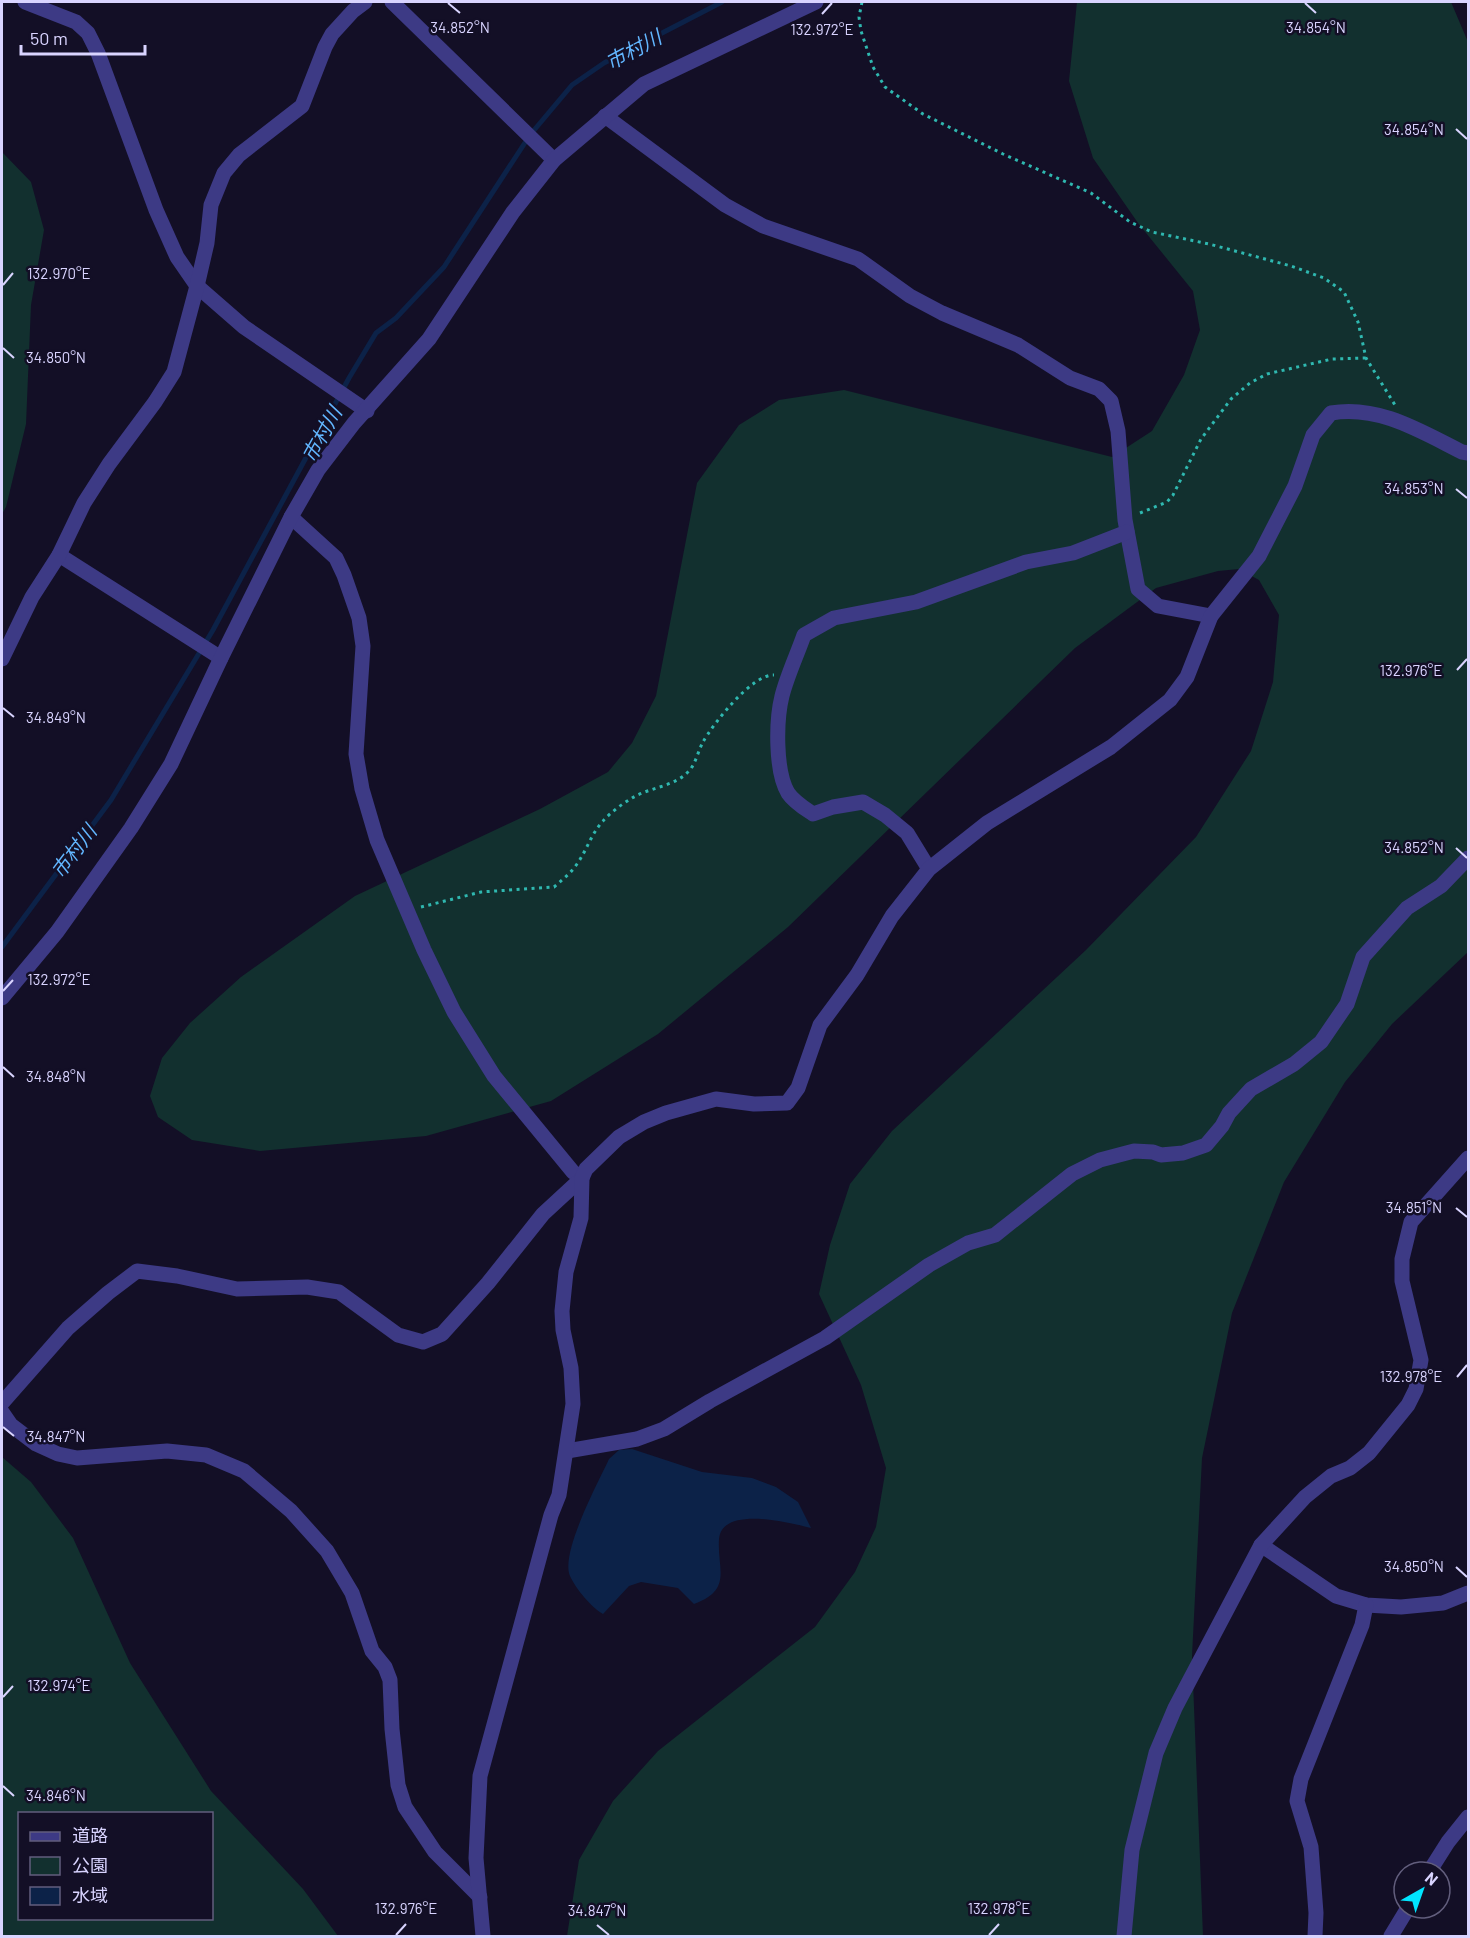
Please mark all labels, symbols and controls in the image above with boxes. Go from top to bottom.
scale bar [21,18,146,56]
text: 34.852°N [430,18,490,36]
text: 34.854°N [1286,18,1346,36]
text: 132.972°E [791,20,853,38]
water label: 市村川 [601,23,667,74]
text: 50 m [30,27,68,49]
text: 34.854°N [1384,120,1444,138]
text: 132.970°E [27,264,91,282]
text: 34.850°N [26,348,86,366]
water label: 市村川 [296,400,347,466]
text: 34.853°N [1384,479,1444,497]
text: 132.976°E [1380,661,1442,679]
text: 34.849°N [26,708,86,726]
water label: 市村川 [45,818,102,882]
text: 34.852°N [1384,838,1444,856]
text: 132.972°E [28,970,90,988]
text: 34.848°N [26,1067,86,1085]
text: 34.851°N [1386,1198,1442,1216]
text: 132.978°E [1380,1367,1442,1385]
text: 34.847°N [27,1427,85,1445]
text: 34.850°N [1384,1557,1444,1575]
text: 132.974°E [27,1676,91,1694]
text: 34.846°N [26,1786,86,1804]
legend [18,1812,213,1920]
text: 道路 [72,1824,108,1846]
text: 公園 [72,1854,108,1876]
north arrow [1392,1860,1452,1920]
text: N [1422,1867,1442,1889]
text: 水域 [72,1884,108,1906]
text: 132.976°E [375,1899,437,1917]
text: 132.978°E [968,1899,1030,1917]
text: 34.847°N [568,1901,626,1919]

